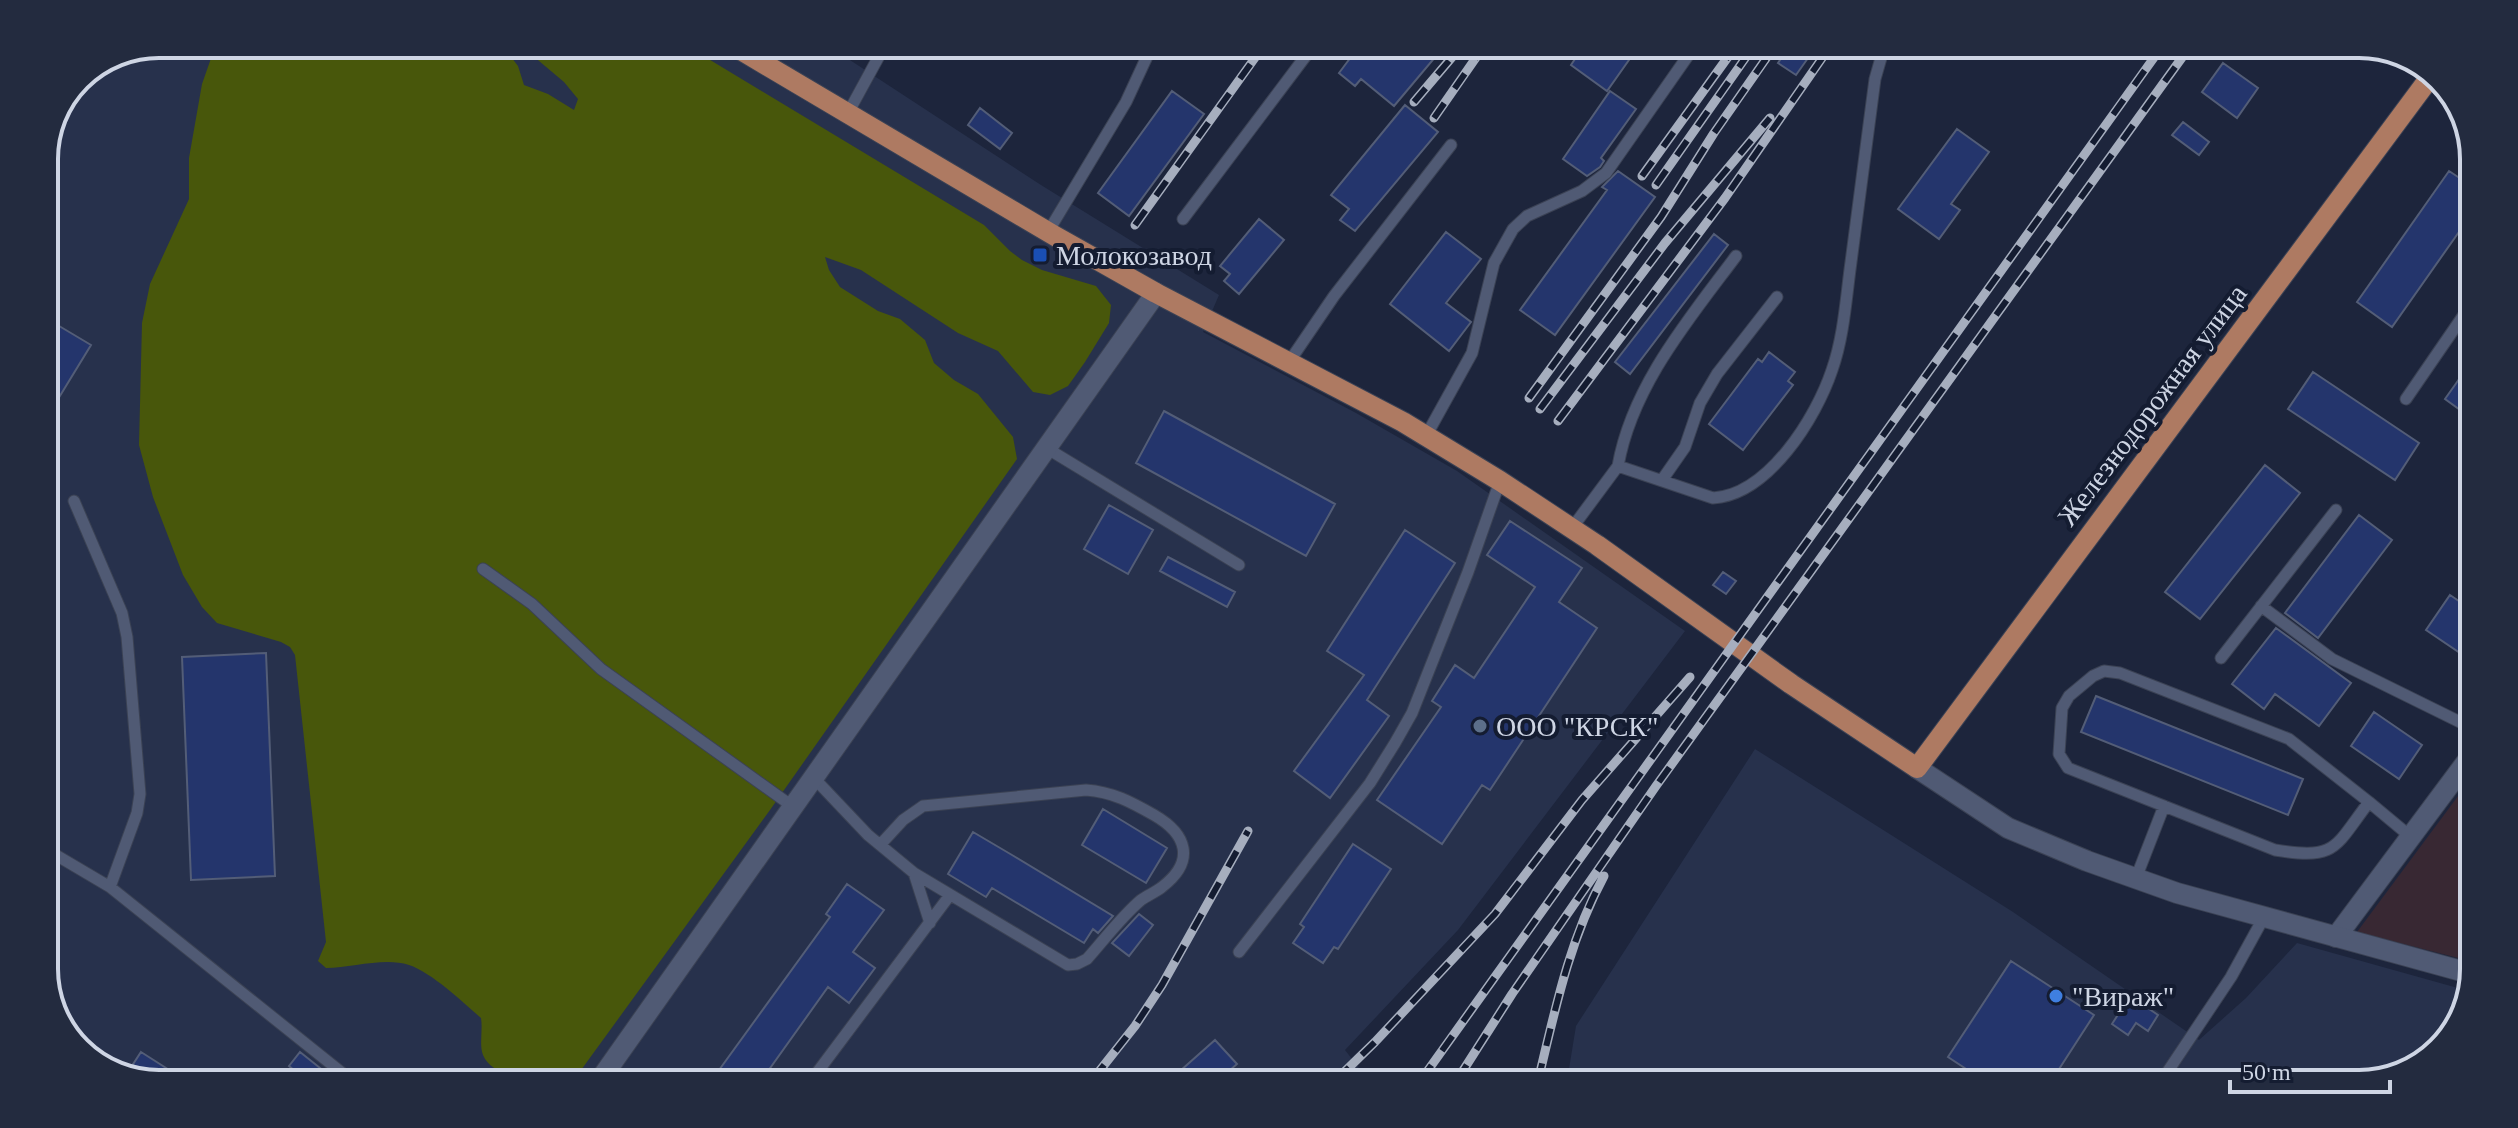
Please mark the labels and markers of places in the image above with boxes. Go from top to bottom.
place label: Молокозавод [1056,240,1212,271]
marker: Молокозавод [1031,246,1049,264]
place label: ООО "КРСК" [1496,711,1658,742]
marker: ООО "КРСК" [1471,717,1489,735]
place label: "Вираж" [2072,981,2174,1012]
marker: "Вираж" [2047,987,2065,1005]

